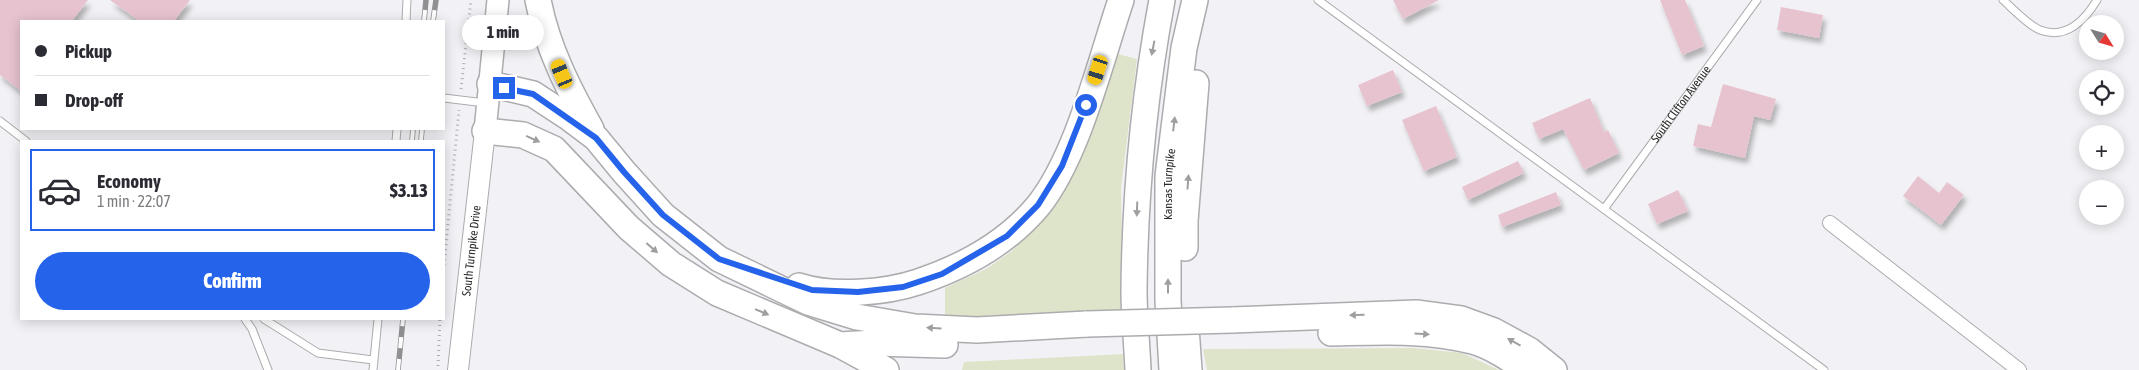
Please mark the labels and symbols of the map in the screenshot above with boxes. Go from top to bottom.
north arrow [2079,15,2124,60]
callout: 1 min [463,16,545,51]
one-way arrow [1149,40,1157,55]
car [1086,53,1109,87]
car [549,57,574,91]
street label: South Clifton Avenue [1648,63,1714,145]
route end [493,77,515,99]
route start [1075,94,1097,116]
one-way arrow [1171,116,1179,132]
one-way arrow [526,136,540,144]
street label: Kansas Turnpike [1161,148,1178,220]
one-way arrow [1184,173,1192,189]
one-way arrow [1133,202,1141,218]
street label: South Turnpike Drive [459,205,484,297]
one-way arrow [645,242,658,253]
one-way arrow [1164,278,1172,294]
one-way arrow [755,309,769,317]
one-way arrow [1349,312,1365,320]
one-way arrow [926,323,942,331]
one-way arrow [1414,330,1430,338]
one-way arrow [1507,338,1521,346]

